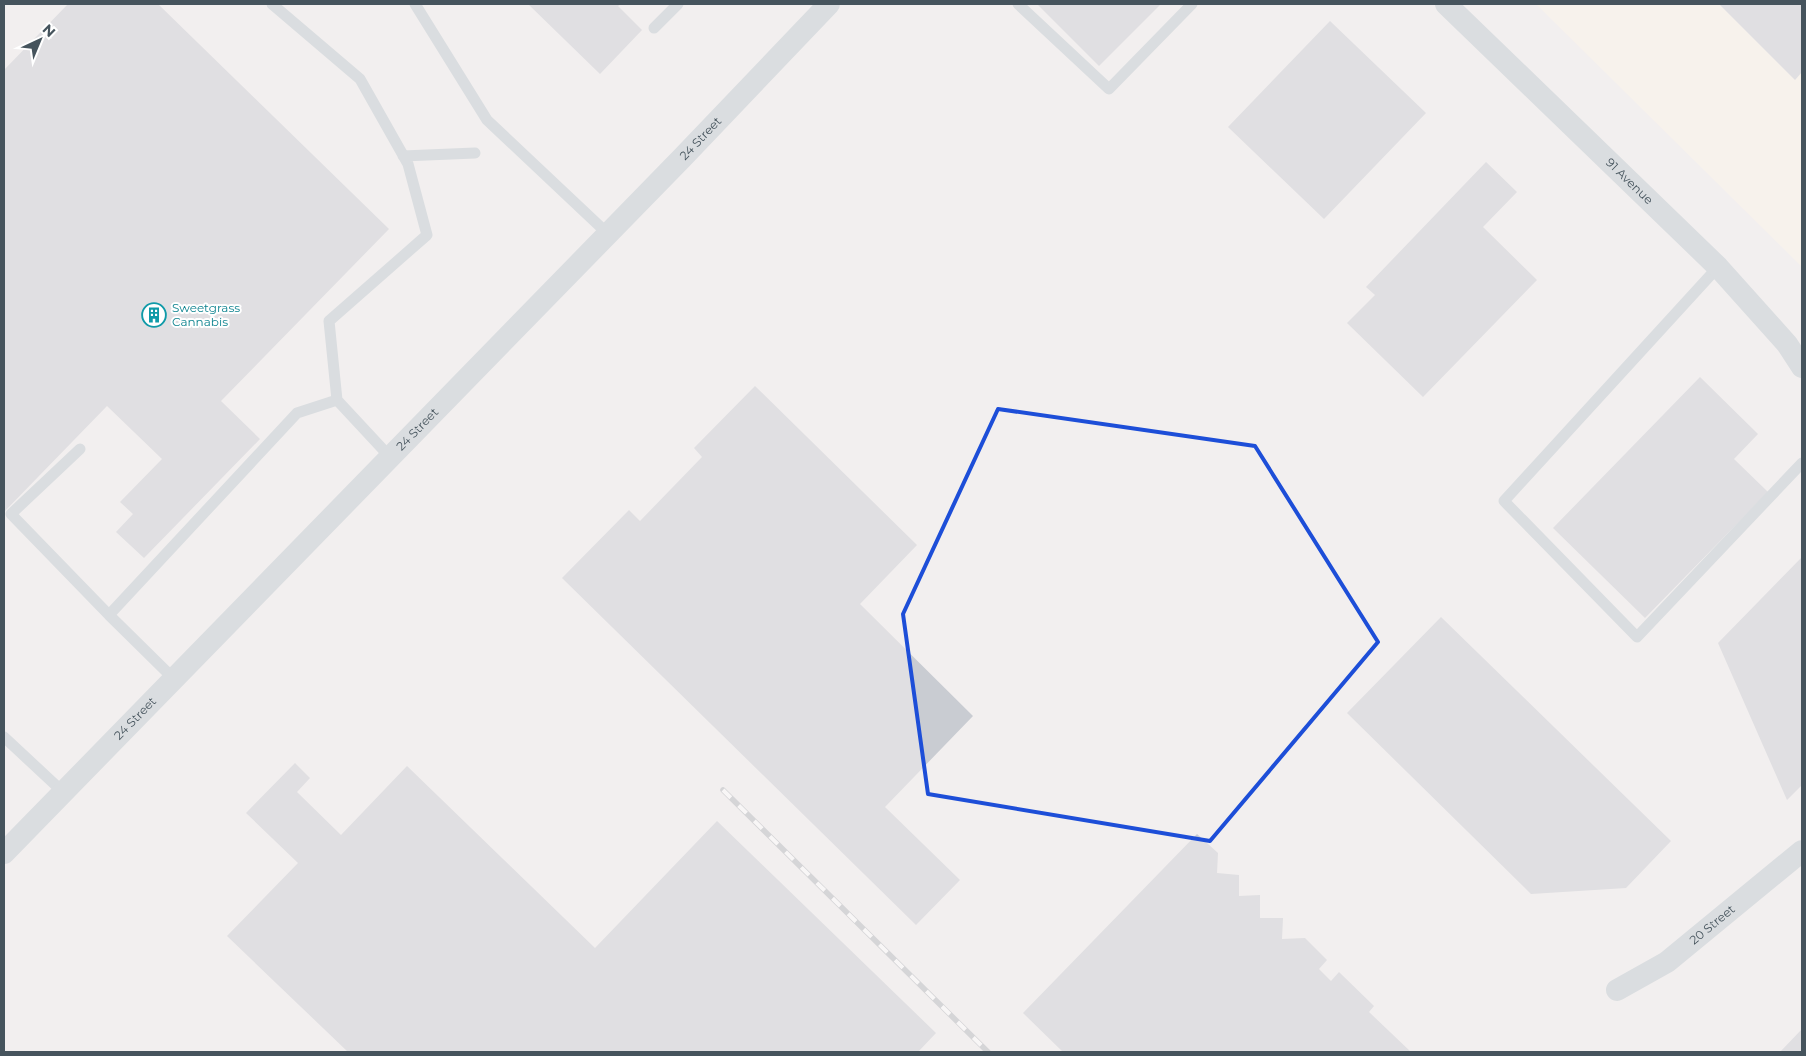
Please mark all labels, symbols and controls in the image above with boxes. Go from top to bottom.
north arrow [15,15,65,65]
text: N [39,20,59,41]
street label: 24 Street [676,113,724,163]
street label: 91 Avenue [1603,155,1656,207]
place label: Sweetgrass Cannabis [172,300,240,329]
building icon: Sweetgrass Cannabis [141,302,167,328]
street label: 24 Street [393,404,441,453]
street label: 24 Street [111,693,159,743]
street label: 20 Street [1686,901,1738,947]

